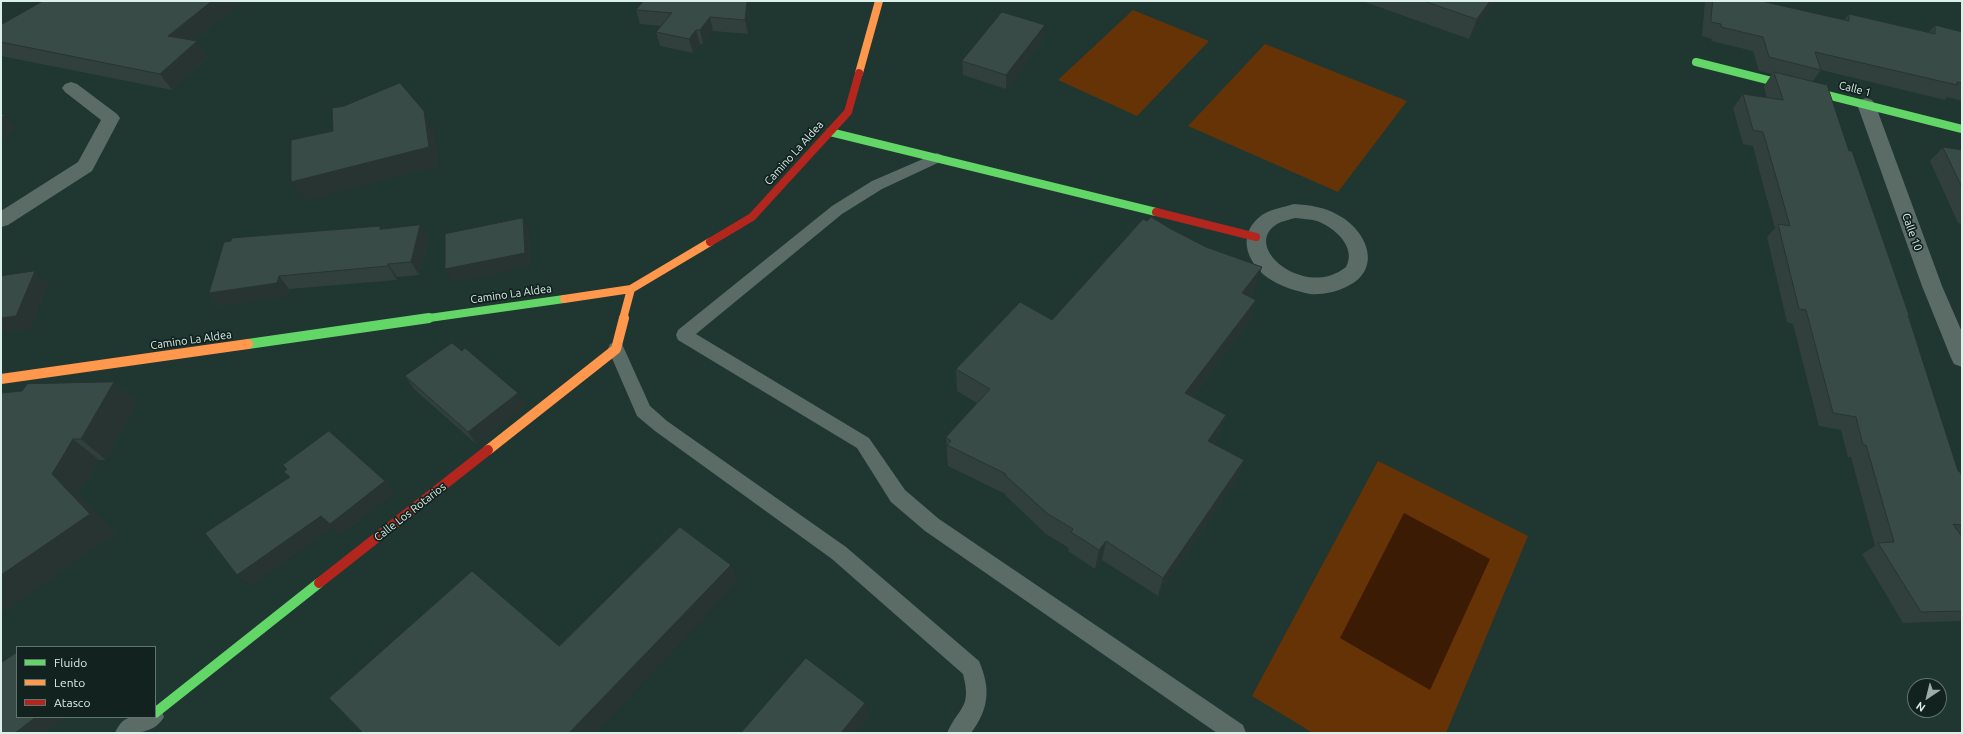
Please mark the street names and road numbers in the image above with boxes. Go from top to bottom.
street label: Calle 1 [1837,79,1873,99]
street label: Camino La Aldea [762,118,826,188]
street label: Calle 10 [1899,211,1925,253]
street label: Camino La Aldea [470,282,552,306]
street label: Camino La Aldea [150,328,232,352]
street label: Calle Los Rotarios [372,480,448,544]

